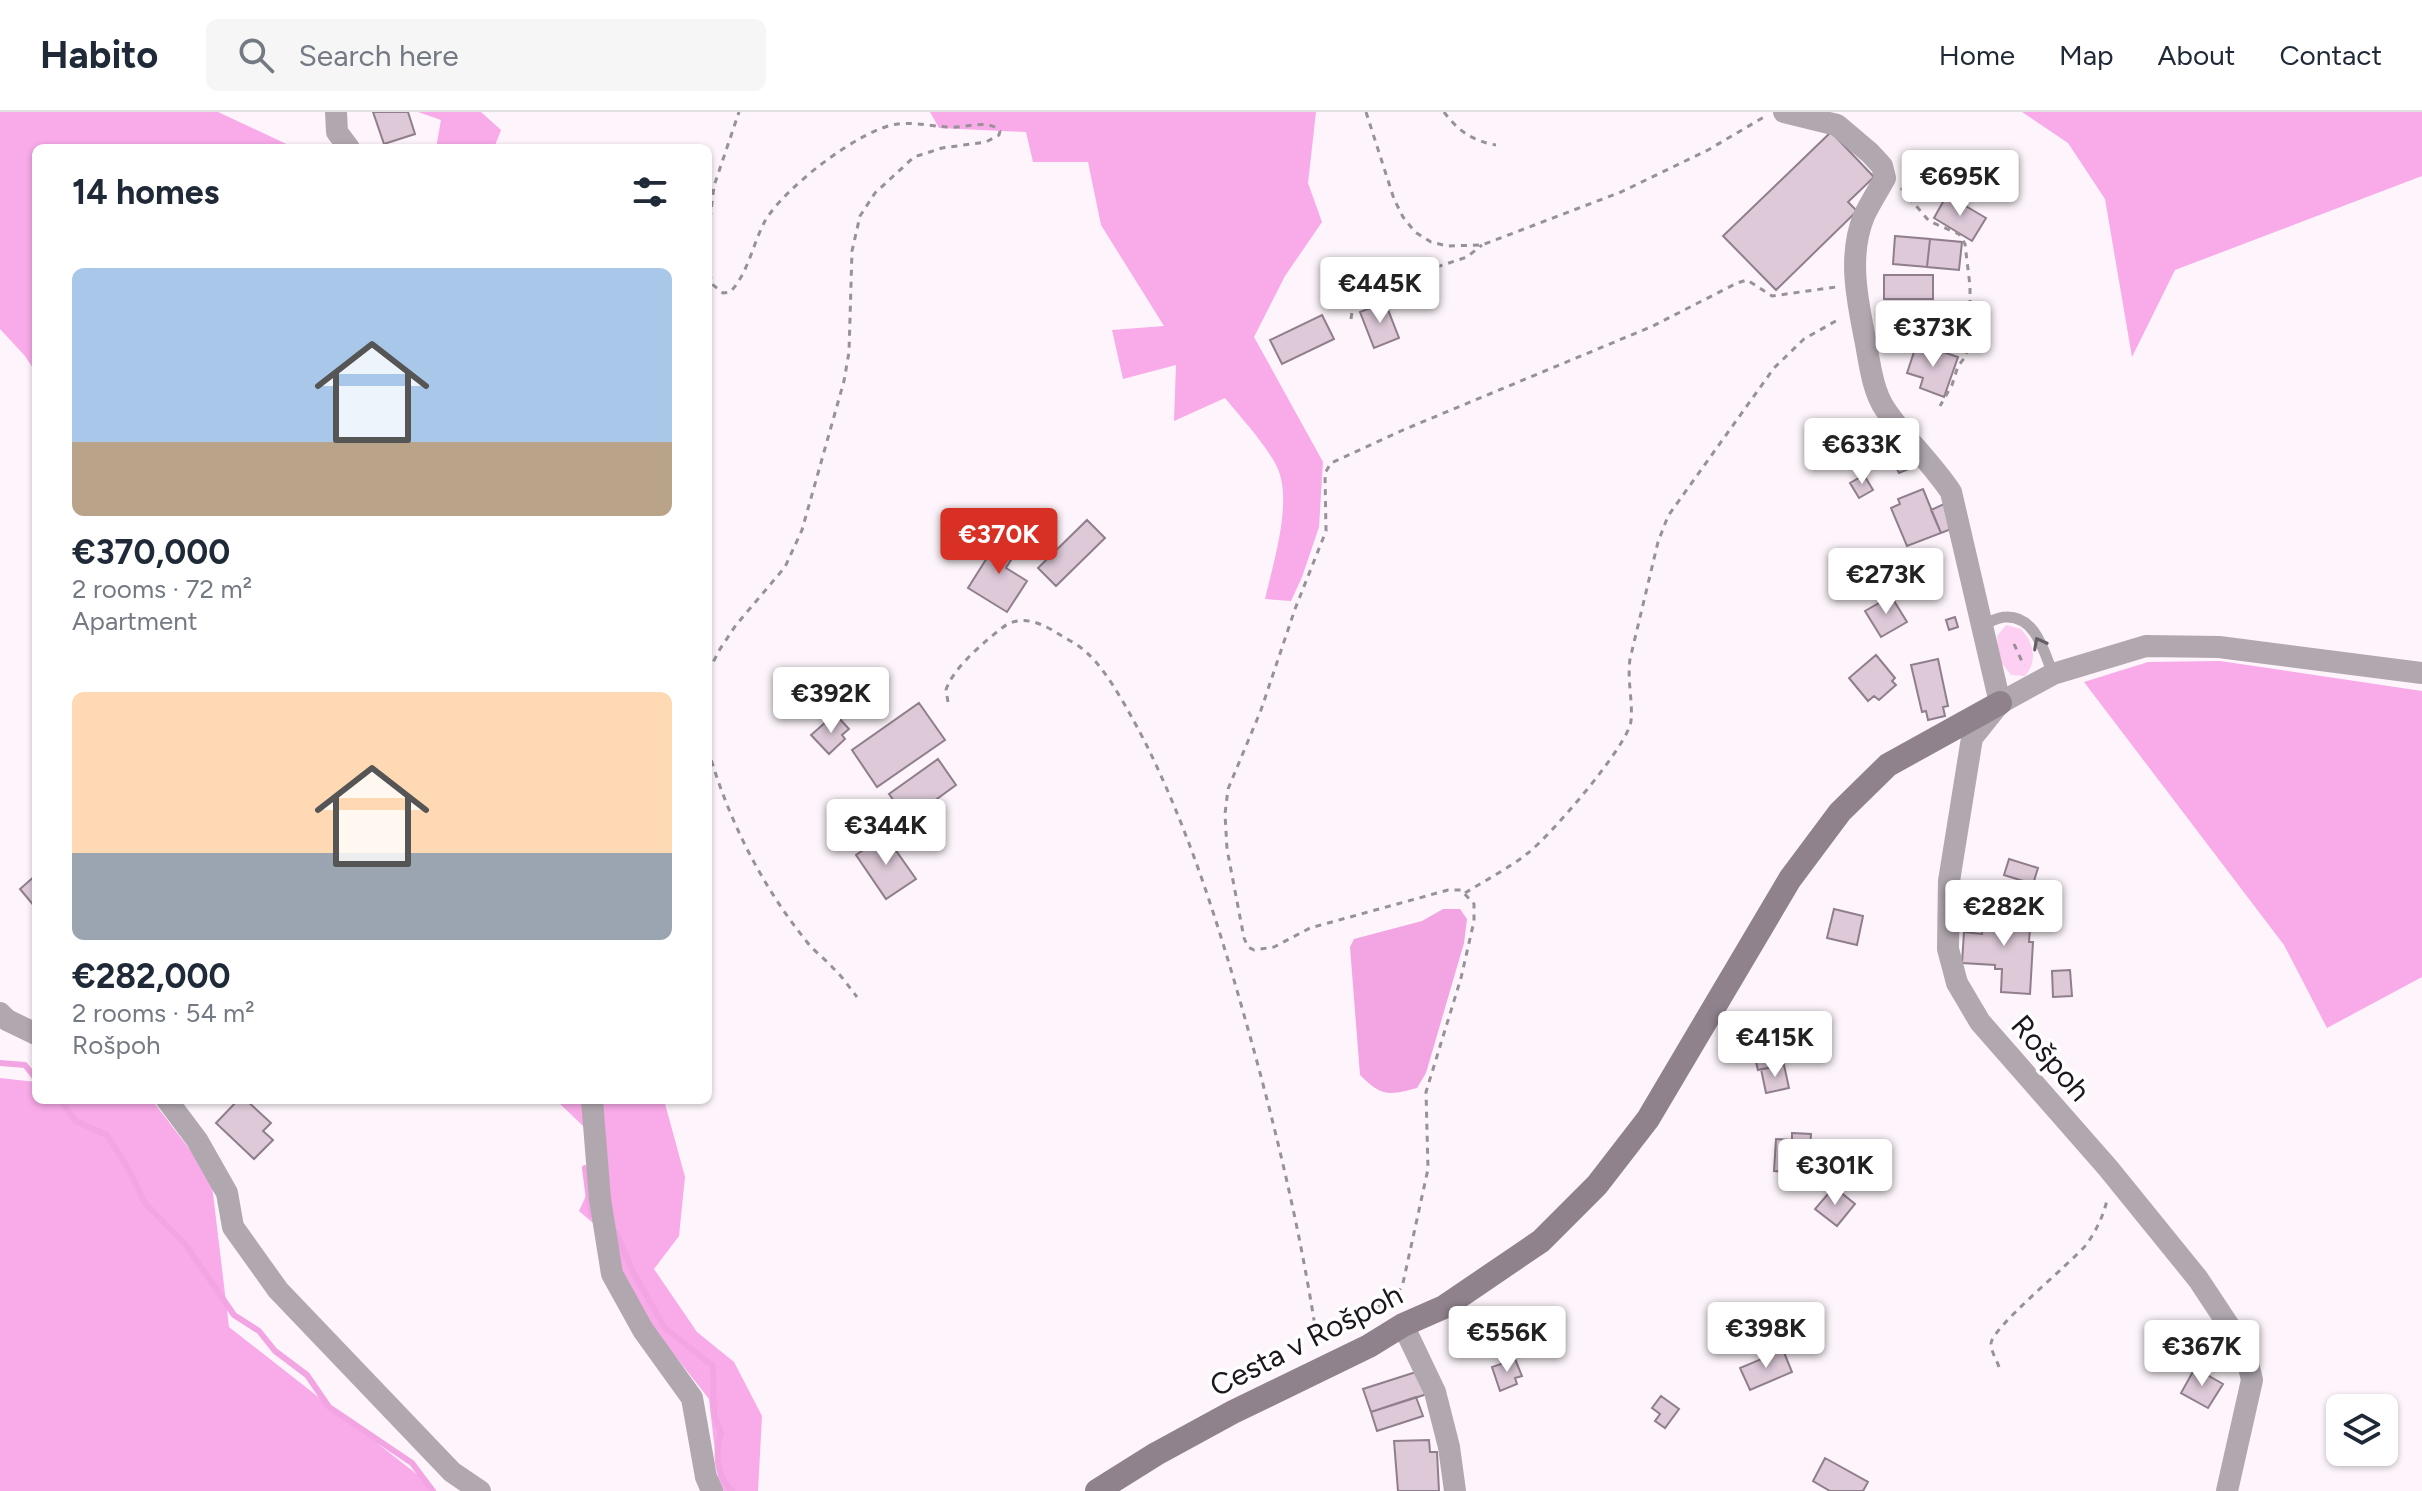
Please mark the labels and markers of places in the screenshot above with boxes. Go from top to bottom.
pin: €695K [1904,150,2016,218]
pin: €445K [1324,257,1436,325]
pin: €373K [1877,301,1989,369]
pin: €633K [1806,418,1918,486]
pin: €370K [943,508,1055,576]
pin: €273K [1830,548,1942,616]
pin: €392K [775,667,887,735]
pin: €344K [830,799,942,867]
pin: €282K [1948,880,2060,948]
pin: €415K [1719,1011,1831,1079]
pin: €301K [1779,1139,1891,1207]
pin: €398K [1710,1302,1822,1370]
pin: €556K [1451,1306,1563,1374]
pin: €367K [2146,1320,2258,1388]

